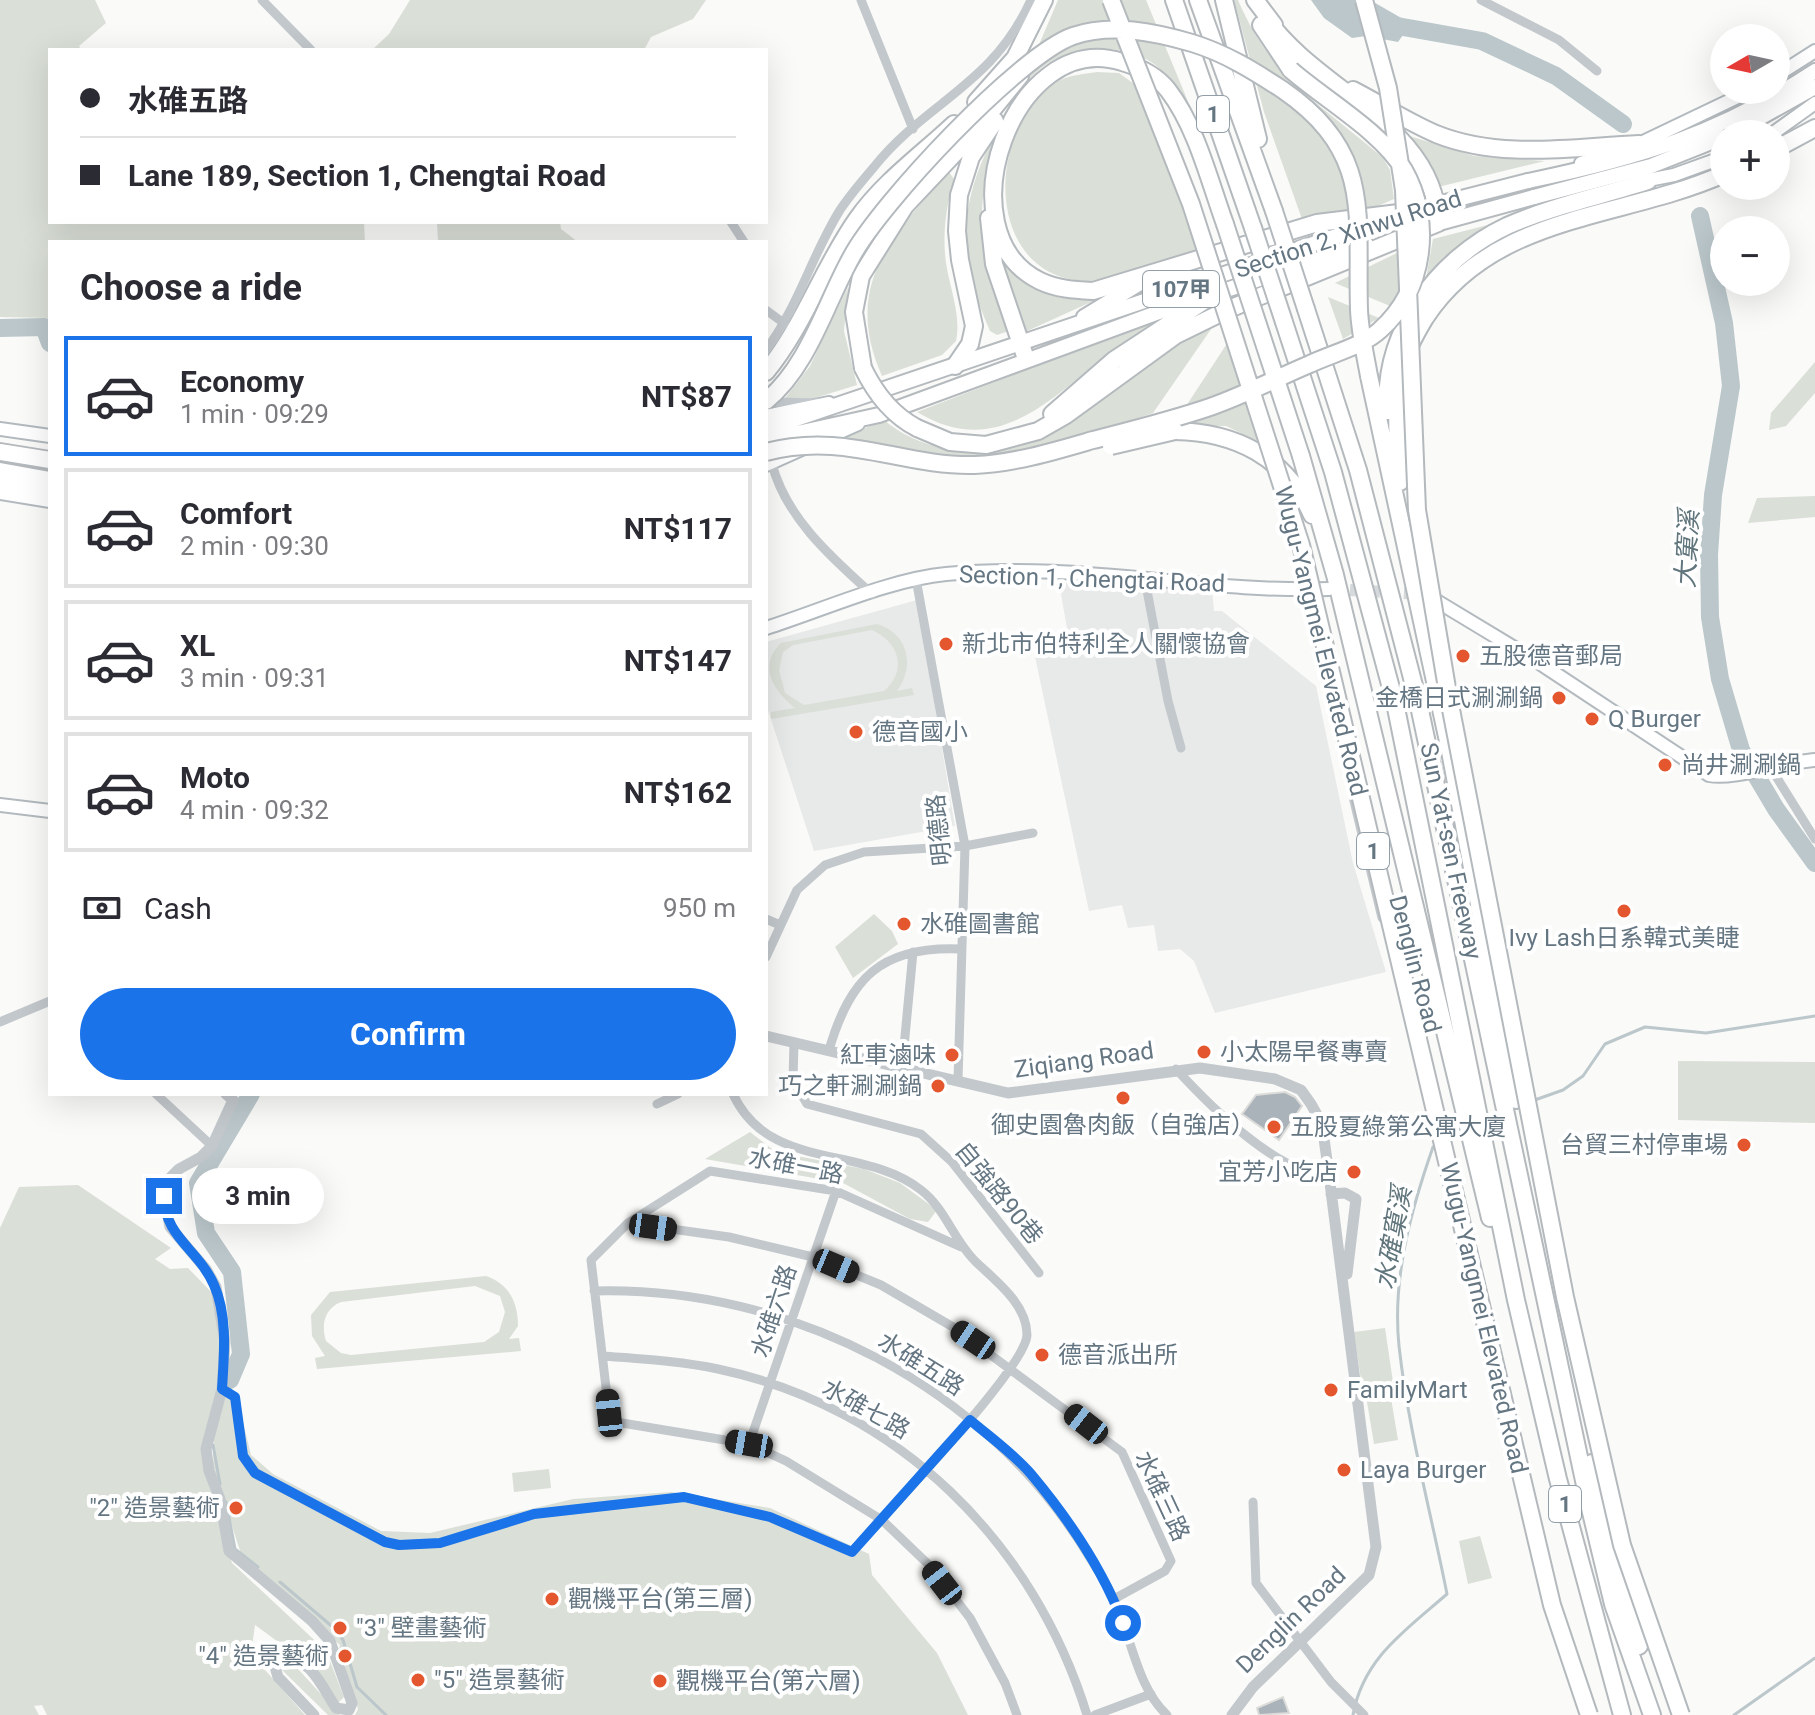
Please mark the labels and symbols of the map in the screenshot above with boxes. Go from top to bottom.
north arrow [1710,24,1790,104]
road number: 1 [1197,96,1229,132]
street label: Section 2, Xinwu Road [1231,184,1465,284]
road number: 107甲 [1143,271,1219,307]
street label: Wugu-Yangmei Elevated Road [1269,483,1373,799]
water label: 大窠溪 [1670,505,1704,589]
street label: Section 1, Chengtai Road [958,560,1226,598]
place label: 新北市伯特利全人關懷協會 [962,630,1250,658]
marker: 新北市伯特利全人關懷協會 [937,635,955,653]
place label: 五股德音郵局 [1479,642,1623,670]
marker: 五股德音郵局 [1454,647,1472,665]
place label: 金橋日式涮涮鍋 [1375,684,1543,712]
marker: 金橋日式涮涮鍋 [1550,689,1568,707]
place label: Q Burger [1608,705,1701,733]
marker: Q Burger [1583,710,1601,728]
place label: 德音國小 [872,718,968,746]
marker: 德音國小 [847,723,865,741]
street label: Sun Yat-sen Freeway [1414,740,1488,962]
place label: 尚井涮涮鍋 [1681,751,1801,779]
marker: 尚井涮涮鍋 [1656,756,1674,774]
street label: 明德路 [921,793,957,867]
road number: 1 [1357,833,1389,869]
street label: Denglin Road [1383,892,1447,1036]
marker: Ivy Lash日系韓式美睫 [1615,902,1633,920]
place label: 水碓圖書館 [920,910,1040,938]
marker: 水碓圖書館 [895,915,913,933]
place label: Ivy Lash日系韓式美睫 [1508,924,1740,952]
street label: Ziqiang Road [1012,1036,1156,1084]
place label: 小太陽早餐專賣 [1220,1038,1388,1066]
place label: 紅車滷味 [840,1041,936,1069]
marker: 小太陽早餐專賣 [1195,1043,1213,1061]
marker: 紅車滷味 [943,1046,961,1064]
place label: 巧之軒涮涮鍋 [778,1072,922,1100]
marker: 巧之軒涮涮鍋 [929,1077,947,1095]
marker: 御史園魯肉飯（自強店） [1114,1089,1132,1107]
place label: 御史園魯肉飯（自強店） [991,1111,1255,1139]
place label: 五股夏綠第公寓大廈 [1290,1113,1506,1141]
marker: 五股夏綠第公寓大廈 [1265,1118,1283,1136]
place label: 台貿三村停車場 [1560,1131,1728,1159]
street label: 自強路90巷 [949,1136,1049,1250]
marker: 台貿三村停車場 [1735,1136,1753,1154]
street label: 水碓一路 [746,1143,846,1189]
place label: 宜芳小吃店 [1218,1158,1338,1186]
street label: Wugu-Yangmei Elevated Road [1435,1160,1533,1476]
marker: 宜芳小吃店 [1345,1163,1363,1181]
callout: 3 min [192,1168,324,1224]
route end [146,1178,182,1214]
water label: 水確窠溪 [1369,1180,1417,1292]
car [628,1212,678,1242]
car [809,1246,863,1286]
street label: 水碓六路 [746,1261,802,1361]
car [946,1317,1000,1363]
street label: 水碓五路 [873,1327,969,1401]
place label: 德音派出所 [1058,1341,1178,1369]
marker: 德音派出所 [1033,1346,1051,1364]
street label: 水碓七路 [817,1373,915,1445]
place label: FamilyMart [1347,1376,1468,1404]
marker: FamilyMart [1322,1381,1340,1399]
car [595,1388,623,1438]
car [1060,1400,1112,1448]
car [723,1428,775,1460]
street label: 水碓三路 [1129,1447,1195,1545]
place label: Laya Burger [1360,1456,1486,1484]
marker: Laya Burger [1335,1461,1353,1479]
road number: 1 [1549,1486,1581,1522]
place label: "2" 造景藝術 [89,1494,220,1522]
marker: "2" 造景藝術 [227,1499,245,1517]
car [918,1557,966,1609]
street label: Denglin Road [1231,1561,1351,1679]
place label: 觀機平台(第三層) [568,1585,753,1613]
marker: 觀機平台(第三層) [543,1590,561,1608]
route start [1105,1605,1141,1641]
place label: "3" 壁畫藝術 [356,1614,487,1642]
marker: "3" 壁畫藝術 [331,1619,349,1637]
place label: "4" 造景藝術 [198,1642,329,1670]
marker: "4" 造景藝術 [336,1647,354,1665]
place label: "5" 造景藝術 [434,1666,565,1694]
place label: 觀機平台(第六層) [676,1667,861,1695]
marker: "5" 造景藝術 [409,1671,427,1689]
marker: 觀機平台(第六層) [651,1672,669,1690]

